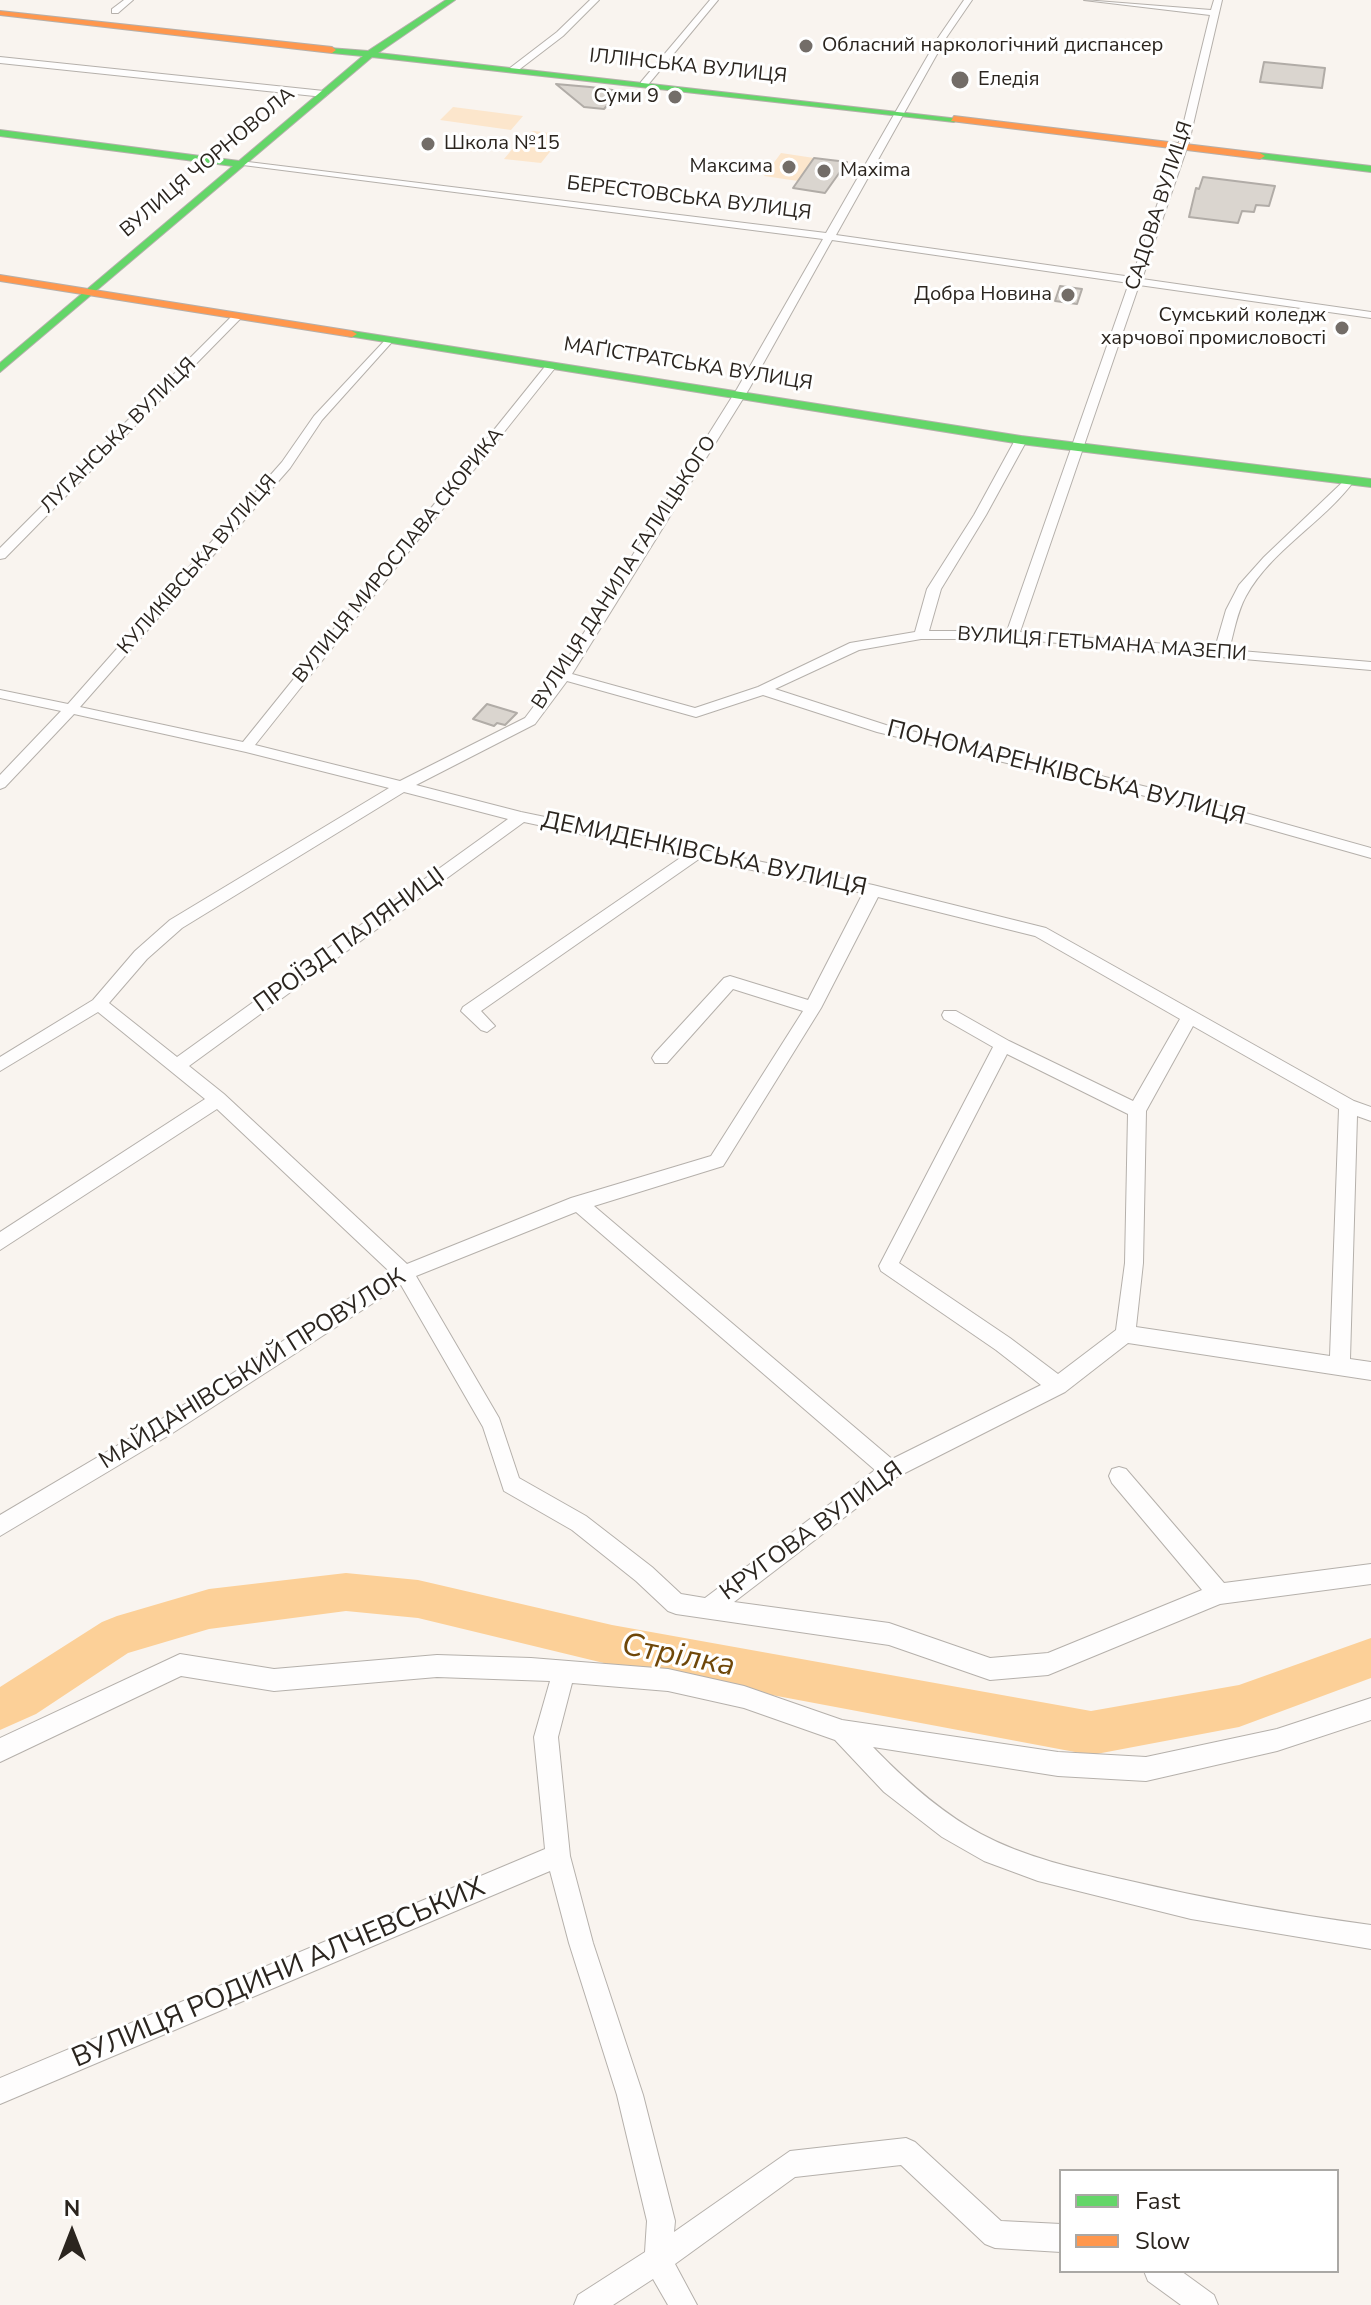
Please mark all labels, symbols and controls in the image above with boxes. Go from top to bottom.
place label: Обласний наркологічний диспансер [822,34,1163,58]
marker: Обласний наркологічний диспансер [797,37,815,55]
street label: ІЛЛІНСЬКА ВУЛИЦЯ [588,45,788,89]
place label: Еледія [978,68,1039,92]
marker: Еледія [949,69,971,91]
street label: ВУЛИЦЯ ЧОРНОВОЛА [116,83,300,243]
place label: Суми 9 [593,85,659,109]
marker: Суми 9 [666,88,684,106]
street label: САДОВА ВУЛИЦЯ [1121,118,1199,294]
place label: Школа №15 [444,132,560,156]
marker: Школа №15 [419,135,437,153]
place label: Максима [690,155,773,179]
marker: Максима [780,158,798,176]
place label: Maxima [840,159,911,183]
marker: Maxima [815,162,833,180]
street label: БЕРЕСТОВСЬКА ВУЛИЦЯ [565,172,813,226]
place label: Добра Новина [914,283,1052,307]
marker: Добра Новина [1059,286,1077,304]
place label: Сумський коледж харчової промисловості [1101,304,1326,351]
marker: Сумський коледж харчової промисловості [1333,319,1351,337]
street label: МАҐІСТРАТСЬКА ВУЛИЦЯ [562,333,814,397]
street label: ЛУГАНСЬКА ВУЛИЦЯ [36,353,202,519]
street label: ВУЛИЦЯ МИРОСЛАВА СКОРИКА [289,424,509,688]
street label: ВУЛИЦЯ ДАНИЛА ГАЛИЦЬКОГО [528,432,722,714]
street label: КУЛИКІВСЬКА ВУЛИЦЯ [113,470,283,660]
street label: ВУЛИЦЯ ГЕТЬМАНА МАЗЕПИ [957,623,1247,667]
street label: ПОНОМАРЕНКІВСЬКА ВУЛИЦЯ [884,715,1248,833]
street label: ДЕМИДЕНКІВСЬКА ВУЛИЦЯ [539,806,869,904]
street label: ПРОЇЗД ПАЛЯНИЦІ [249,862,451,1020]
street label: МАЙДАНІВСЬКИЙ ПРОВУЛОК [95,1264,411,1476]
street label: КРУГОВА ВУЛИЦЯ [715,1456,909,1608]
water label: Стрілка [618,1627,738,1687]
street label: ВУЛИЦЯ РОДИНИ АЛЧЕВСЬКИХ [67,1872,491,2076]
legend [1059,2169,1339,2273]
text: Fast [1135,2185,1180,2217]
north arrow [32,2193,112,2273]
text: N [64,2194,80,2224]
text: Slow [1135,2225,1190,2257]

